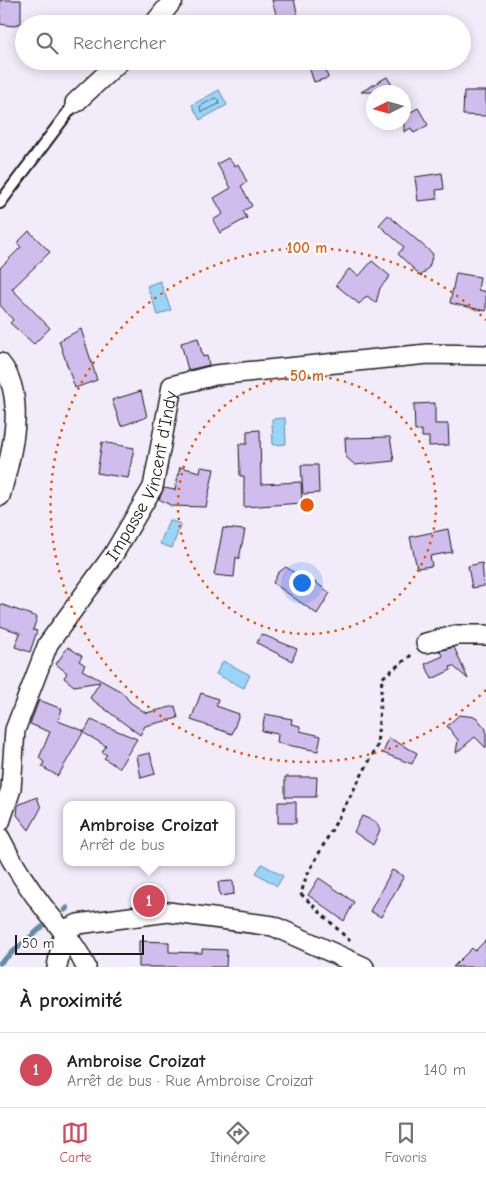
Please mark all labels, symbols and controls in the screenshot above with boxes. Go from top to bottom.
search box [15,15,471,70]
icon: search [33,29,61,57]
text: Rechercher [73,32,166,54]
north arrow [366,85,411,130]
text: 100 m [287,239,327,257]
text: 50 m [290,367,324,385]
street label: Impasse Vincent d'Indy [102,388,182,565]
centre of rings [298,496,316,514]
your location [289,570,315,596]
popup [63,801,235,866]
text: Ambroise Croizat [80,814,218,836]
text: Arrêt de bus [80,836,164,854]
pin: 1 [133,882,165,920]
scale bar [15,932,144,955]
text: 50 m [22,935,54,952]
text: À proximité [20,988,122,1012]
text: Ambroise Croizat [67,1050,206,1072]
text: 1 [33,1061,39,1079]
text: 140 m [424,1061,466,1079]
text: Arrêt de bus · Rue Ambroise Croizat [67,1072,313,1090]
tab: Carte [59,1119,91,1166]
tab: Itinéraire [210,1119,266,1166]
tab: Favoris [385,1119,427,1166]

